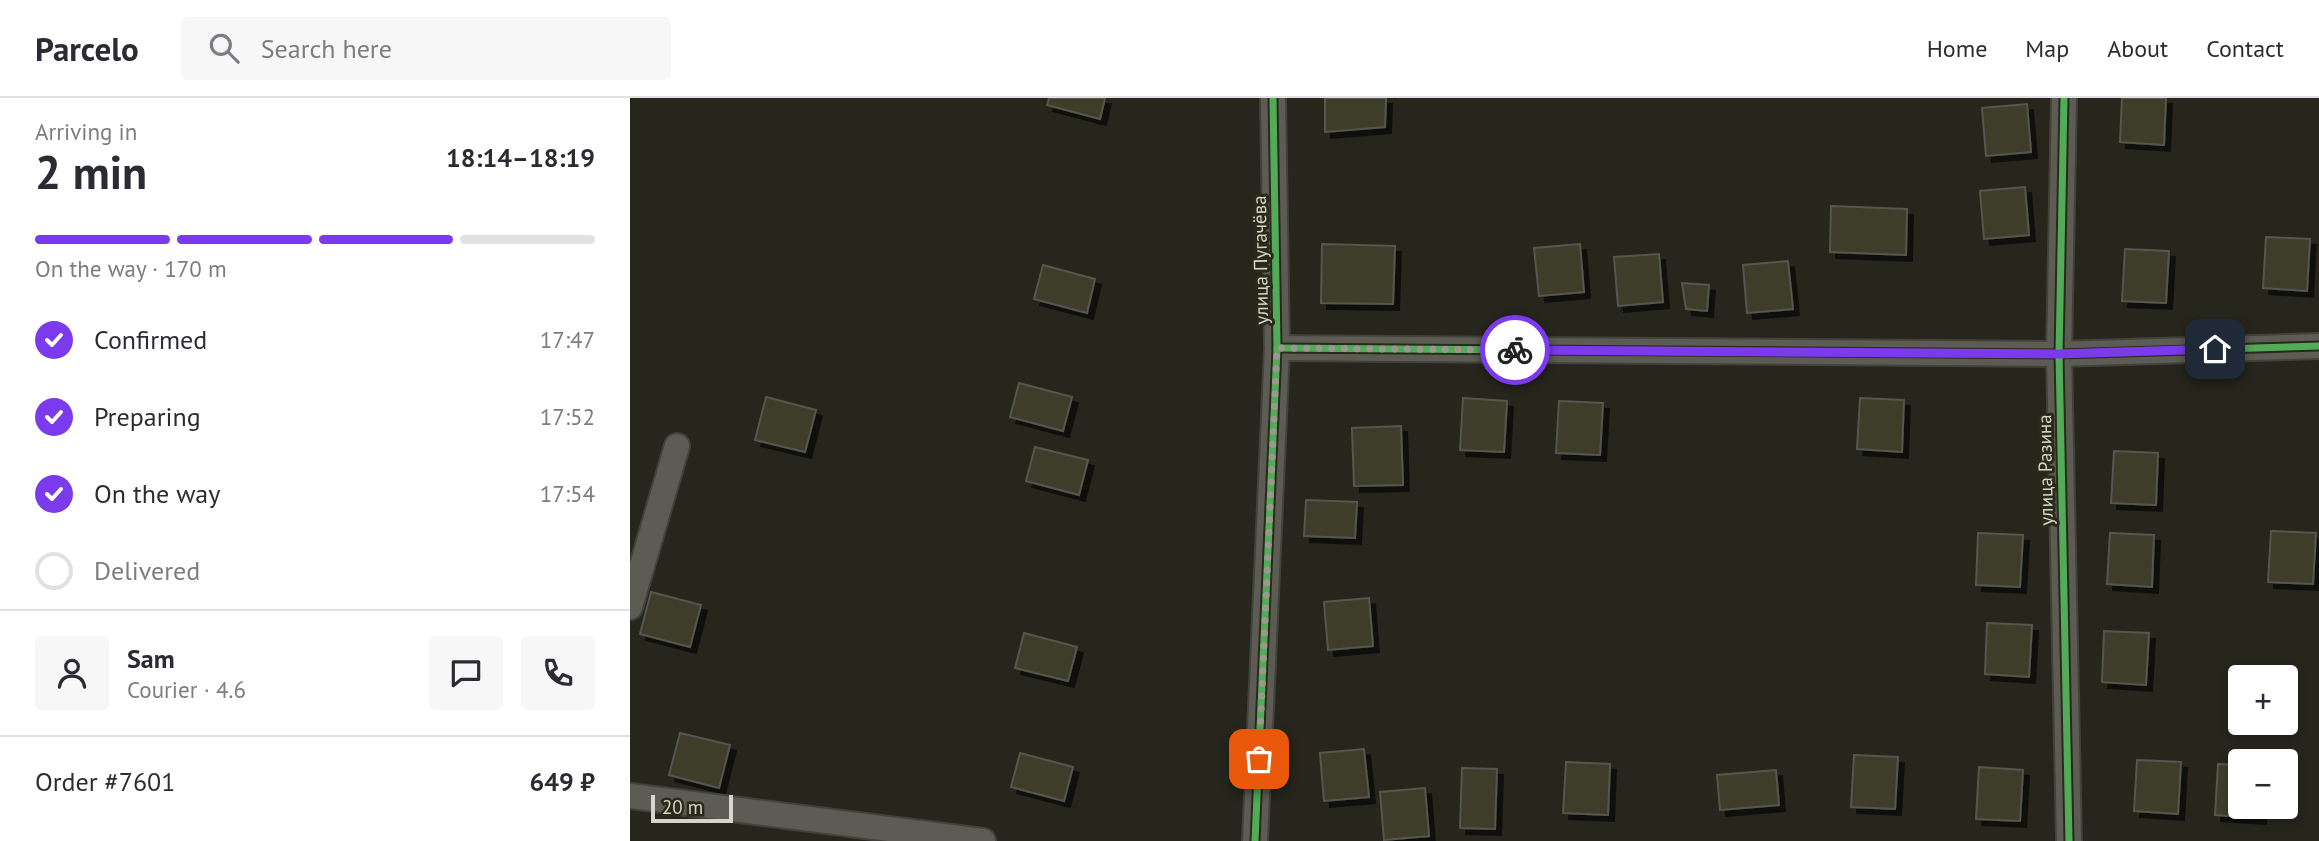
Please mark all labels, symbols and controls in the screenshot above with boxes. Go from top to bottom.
search box [181,17,671,80]
text: Parcelo [35,27,139,70]
icon: search [205,29,243,67]
text: Search here [261,32,392,65]
text: Home [1927,33,1987,64]
text: Map [2025,33,2069,64]
text: About [2107,33,2168,64]
text: Contact [2206,33,2284,64]
text: Arriving in [35,117,137,146]
text: 18:14–18:19 [446,141,595,174]
text: 2 min [35,142,147,202]
street label: улица Пугачёва [1247,195,1273,325]
text: On the way · 170 m [35,254,227,283]
courier [1480,315,1550,385]
pin [2185,319,2245,379]
icon: check [35,321,73,359]
text: Confirmed [94,323,207,356]
text: 17:47 [540,325,595,354]
icon: home [2196,330,2234,368]
icon: bike [1496,331,1534,369]
icon: check [35,398,73,436]
text: Preparing [94,400,201,433]
text: 17:52 [540,402,595,431]
street label: улица Разина [2032,414,2058,526]
icon: check [35,475,73,513]
text: On the way [94,477,220,510]
text: 17:54 [540,479,595,508]
text: Delivered [94,554,200,587]
button: person [35,636,109,710]
button: chat [429,636,503,710]
button: phone [521,636,595,710]
text: Sam [127,642,175,675]
map controls [2228,665,2298,819]
button: + [2228,665,2298,735]
text: Courier · 4.6 [127,675,246,704]
pin [1229,729,1289,789]
icon: bag [1240,740,1278,778]
button: − [2228,749,2298,819]
text: Order #7601 [35,765,175,798]
text: 649 ₽ [529,765,595,798]
scale bar [651,792,733,824]
text: 20 m [662,795,703,819]

